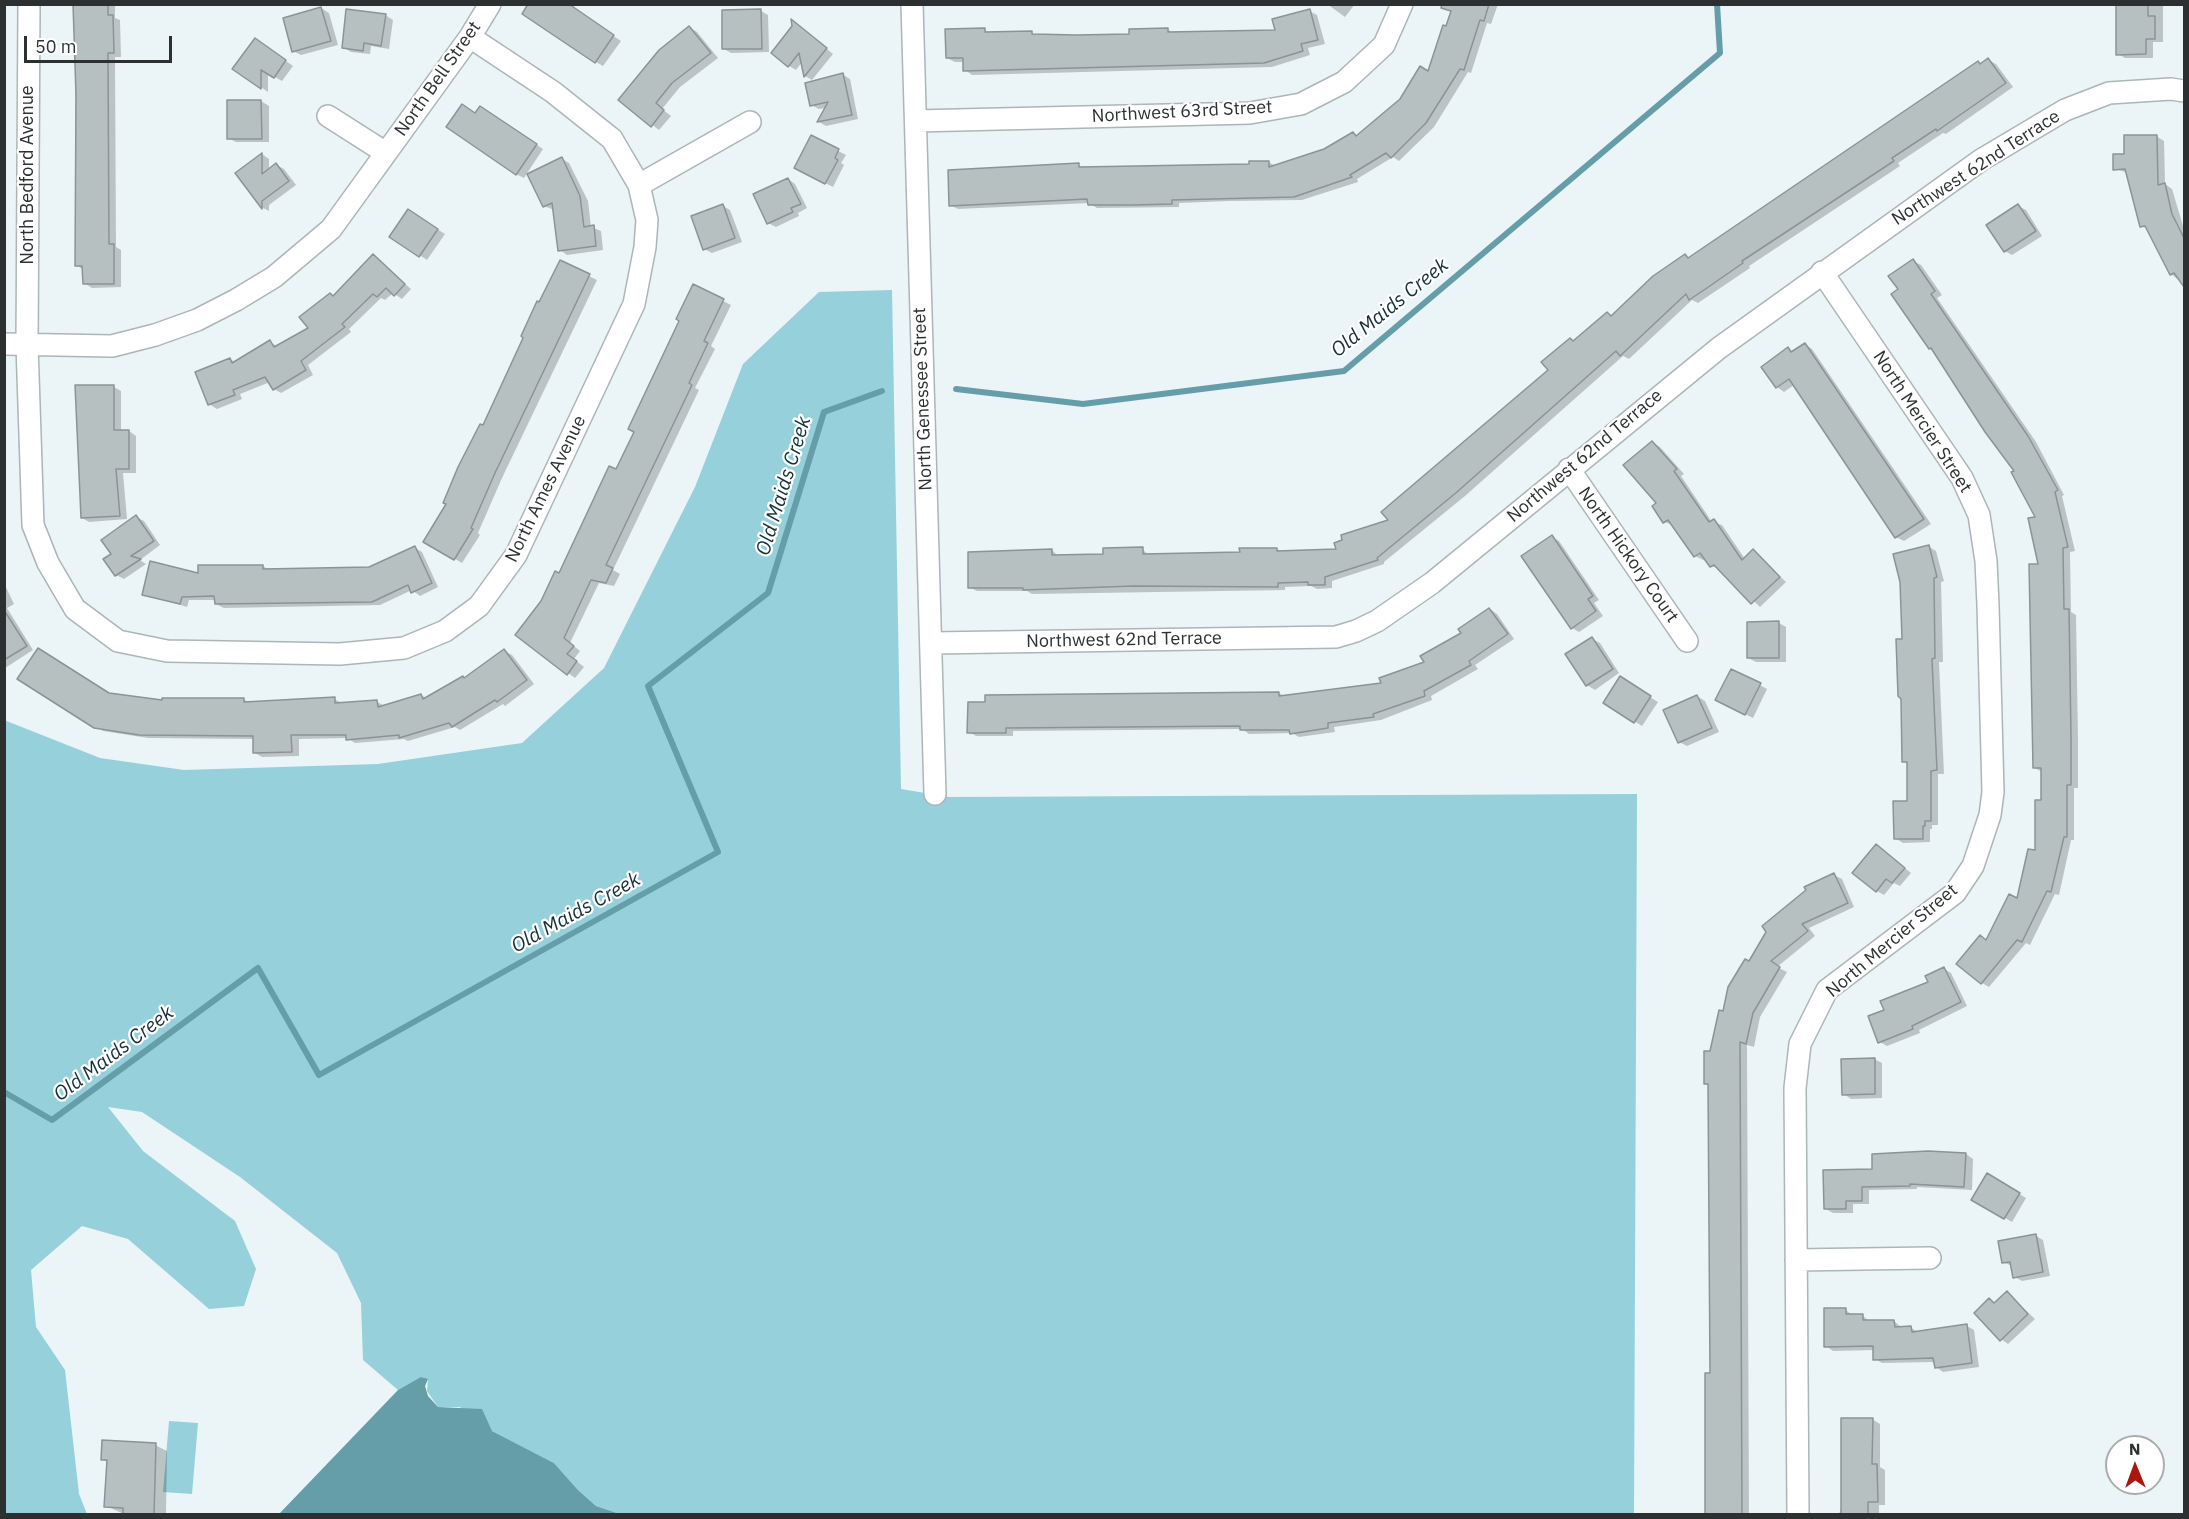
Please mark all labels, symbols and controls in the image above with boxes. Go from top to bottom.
street label: North Bell Street [390,17,486,141]
scale bar [27,24,176,62]
text: 50 m [35,35,77,58]
street label: North Bedford Avenue [17,85,39,265]
street label: Northwest 63rd Street [1091,96,1273,128]
street label: Northwest 62nd Terrace [1888,106,2064,230]
water label: Old Maids Creek [1327,253,1453,363]
street label: North Genessee Street [909,307,937,491]
street label: North Mercier Street [1868,347,1976,497]
street label: Northwest 62nd Terrace [1503,385,1667,527]
street label: North Ames Avenue [501,412,591,566]
water label: Old Maids Creek [752,414,816,558]
street label: North Hickory Court [1573,483,1683,627]
street label: Northwest 62nd Terrace [1026,627,1222,653]
water label: Old Maids Creek [507,868,645,958]
street label: North Mercier Street [1822,880,1962,1002]
water label: Old Maids Creek [49,1001,179,1107]
north arrow [2105,1435,2165,1495]
text: N [2129,1439,2141,1459]

